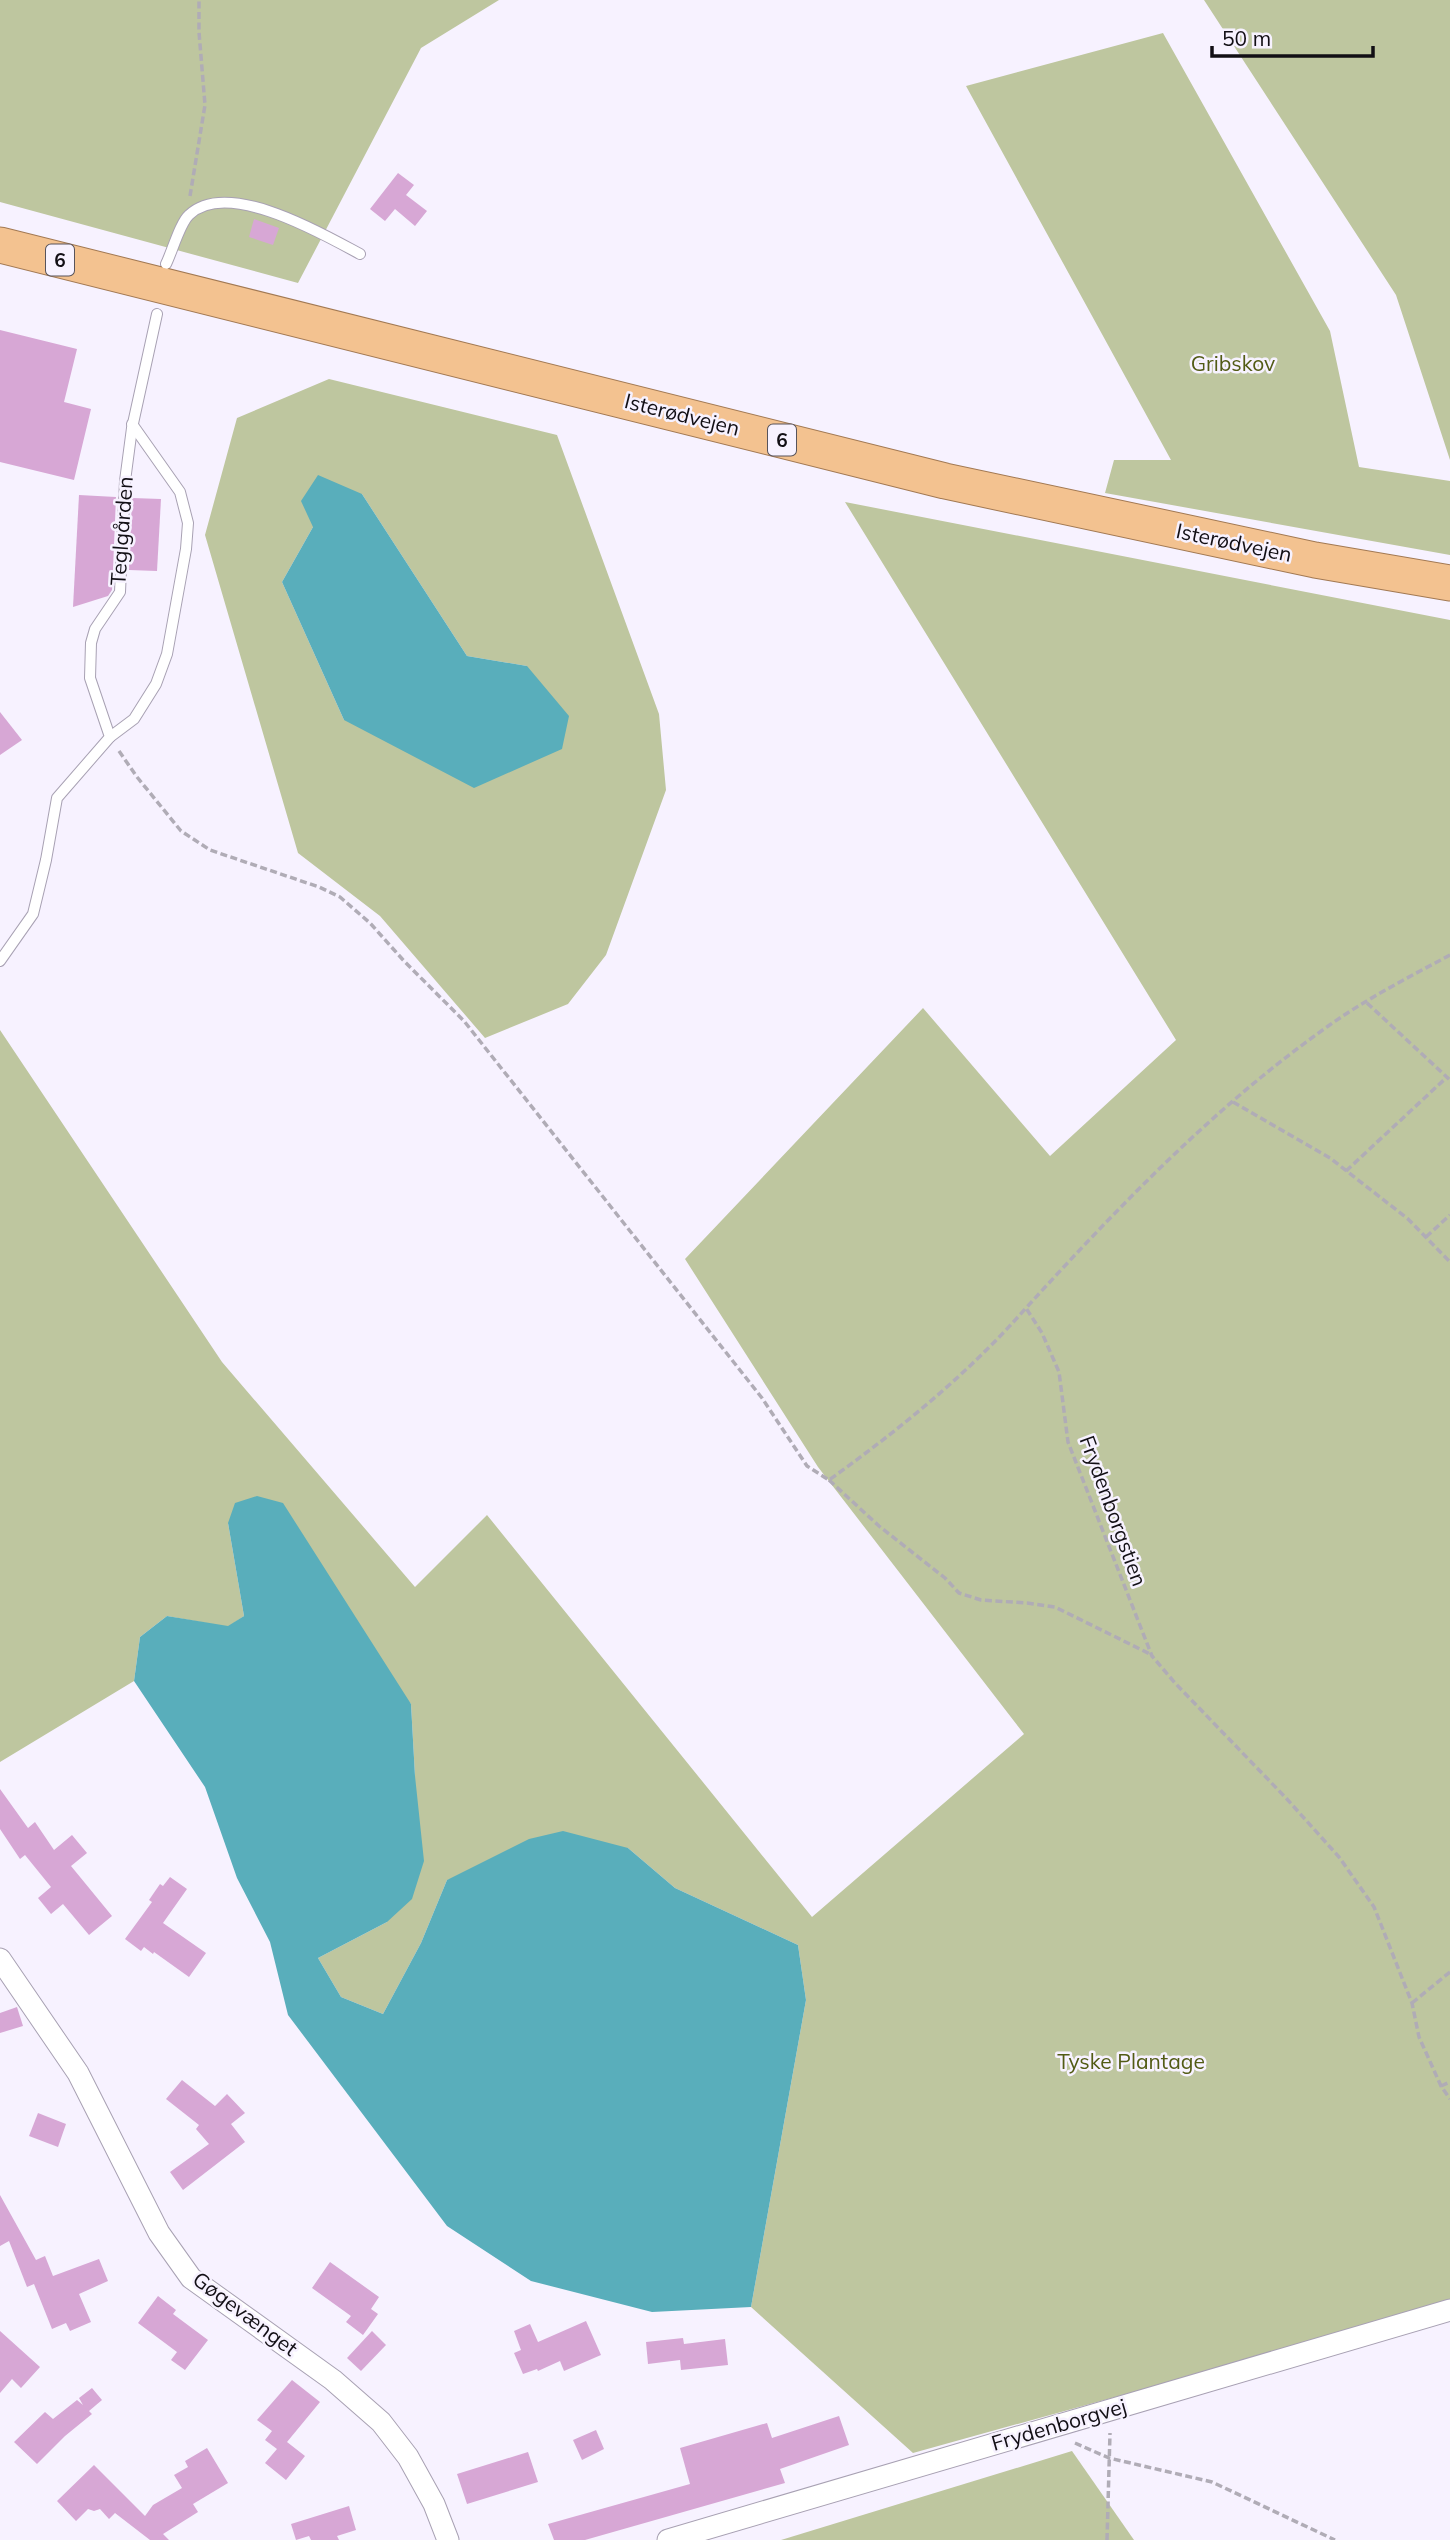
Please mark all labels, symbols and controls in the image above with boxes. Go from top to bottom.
scale bar [1212,14,1373,58]
text: 50 m [1222,25,1271,51]
road number: 6 [46,244,74,276]
park label: Gribskov [1191,350,1275,376]
street label: Isterødvejen [622,387,742,441]
road number: 6 [768,424,796,456]
street label: Teglgården [104,476,138,586]
street label: Isterødvejen [1174,517,1294,567]
street label: Frydenborgstien [1075,1432,1153,1589]
park label: Tyske Plantage [1057,2048,1205,2074]
street label: Gøgevænget [188,2265,303,2361]
street label: Frydenborgvej [988,2392,1129,2456]

